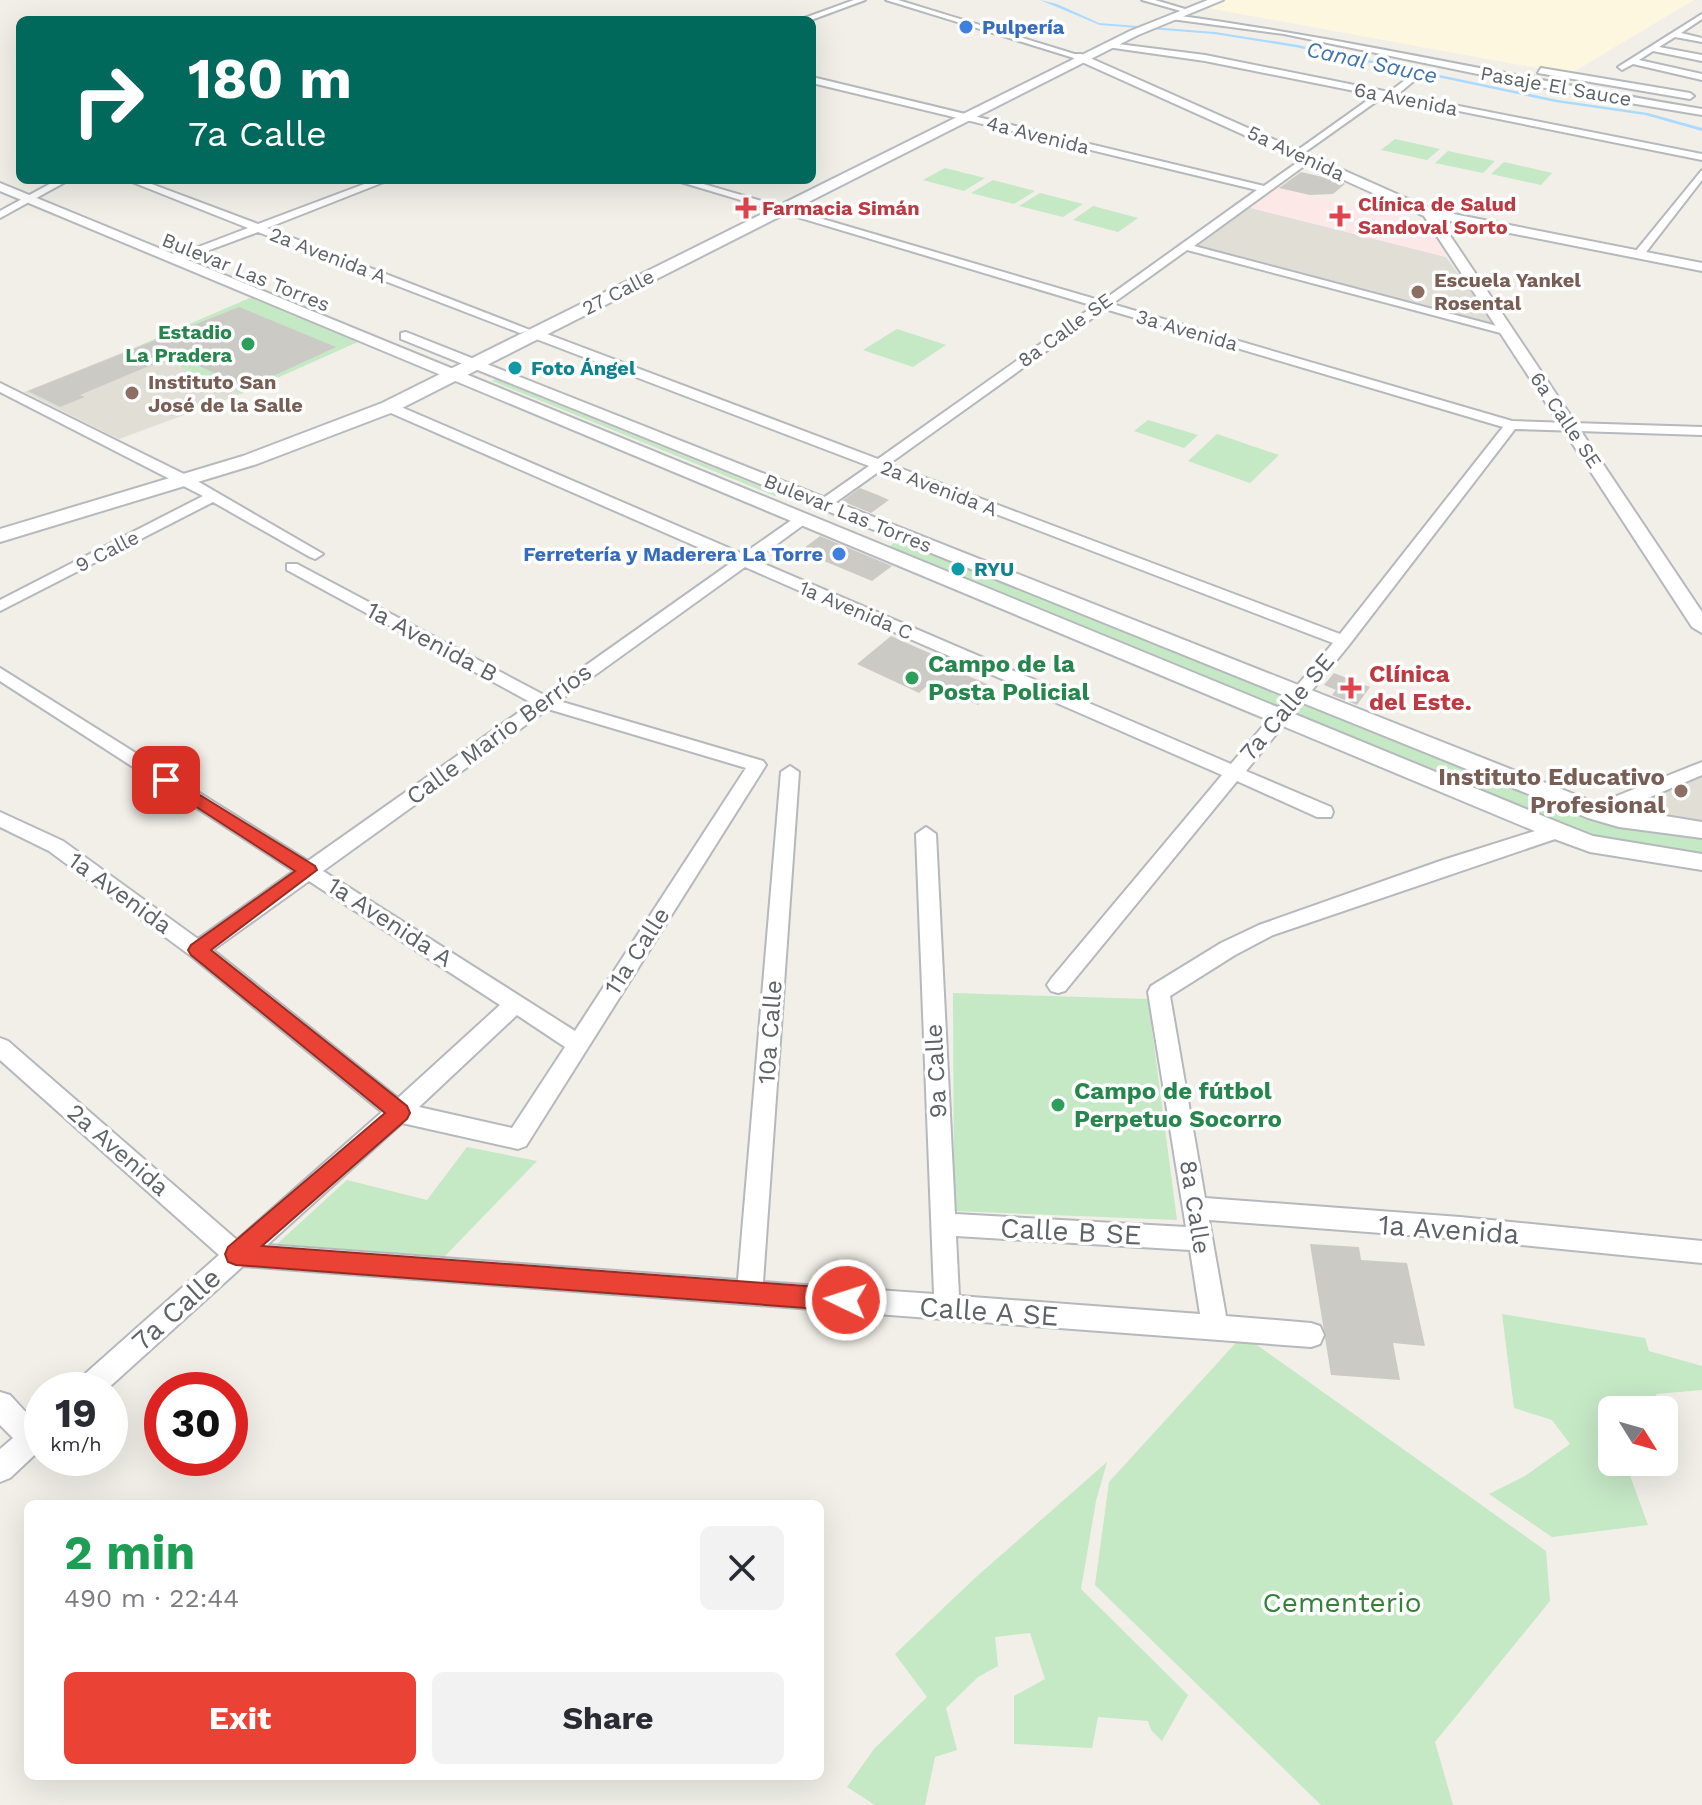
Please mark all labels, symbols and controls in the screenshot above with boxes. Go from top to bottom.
place label: Pulpería [982,15,1065,39]
marker: Pulpería [957,18,975,36]
water label: Canal Sauce [1304,36,1440,89]
text: 180 m [188,46,352,112]
icon: right [56,48,160,152]
street label: Pasaje El Sauce [1479,61,1633,111]
street label: 6a Avenida [1352,77,1460,121]
street label: 4a Avenida [984,111,1092,159]
text: 7a Calle [188,113,327,155]
street label: 5a Avenida [1244,120,1348,186]
place label: Clínica de Salud Sandoval Sorto [1358,192,1516,239]
place label: Farmacia Simán [762,196,920,220]
marker: Farmacia Simán [737,199,755,217]
marker: Clínica de Salud Sandoval Sorto [1329,205,1351,227]
street label: 2a Avenida A [266,222,390,288]
street label: Bulevar Las Torres [159,227,333,317]
street label: 27 Calle [578,264,658,320]
place label: Escuela Yankel Rosental [1434,268,1581,315]
marker: Escuela Yankel Rosental [1409,283,1427,301]
street label: 8a Calle SE [1013,288,1117,372]
street label: 3a Avenida [1133,304,1241,356]
place label: Estadio La Pradera [125,320,232,367]
marker: Estadio La Pradera [239,335,257,353]
place label: Foto Ángel [531,356,636,380]
marker: Foto Ángel [506,359,524,377]
street label: 6a Calle SE [1525,367,1607,473]
place label: Instituto San José de la Salle [148,370,303,417]
marker: Instituto San José de la Salle [123,384,141,402]
street label: 2a Avenida A [877,455,1001,521]
street label: Bulevar Las Torres [761,468,935,558]
street label: 9 Calle [71,525,143,577]
place label: Ferretería y Maderera La Torre [523,542,823,566]
marker: Ferretería y Maderera La Torre [830,545,848,563]
place label: RYU [974,557,1014,581]
marker: RYU [949,560,967,578]
street label: 1a Avenida C [796,575,916,645]
street label: 1a Avenida B [362,596,502,688]
street label: 7a Calle SE [1234,648,1340,766]
place label: Campo de la Posta Policial [928,650,1089,706]
street label: Calle Mario Berríos [401,657,597,811]
place label: Clínica del Este. [1369,660,1472,716]
marker: Campo de la Posta Policial [903,669,921,687]
marker: Clínica del Este. [1340,677,1362,699]
pin [132,746,200,814]
icon: arrive [144,758,188,802]
place label: Instituto Educativo Profesional [1438,763,1665,819]
marker: Instituto Educativo Profesional [1672,782,1690,800]
street label: 1a Avenida [63,846,177,940]
street label: 1a Avenida A [322,871,458,973]
street label: 11a Calle [598,902,676,1000]
street label: 10a Calle [752,979,788,1085]
street label: 9a Calle [920,1023,952,1119]
place label: Campo de fútbol Perpetuo Socorro [1074,1077,1282,1133]
marker: Campo de fútbol Perpetuo Socorro [1049,1096,1067,1114]
street label: 2a Avenida [61,1098,175,1202]
street label: 8a Calle [1174,1158,1216,1256]
street label: 1a Avenida [1377,1208,1521,1251]
street label: Calle B SE [999,1211,1143,1252]
position arrow [804,1258,888,1342]
street label: 7a Calle [125,1261,227,1358]
street label: Calle A SE [918,1290,1060,1333]
speed limit sign: 30 [144,1372,248,1476]
text: 19 [55,1390,97,1437]
north arrow [1598,1396,1678,1476]
map controls [1598,1396,1678,1476]
text: km/h [50,1432,102,1456]
text: 2 min [64,1524,195,1581]
button: close [700,1526,784,1610]
text: 490 m · 22:44 [64,1583,239,1613]
park label: Cementerio [1263,1586,1421,1619]
button: Exit [64,1672,416,1764]
button: Share [432,1672,784,1764]

